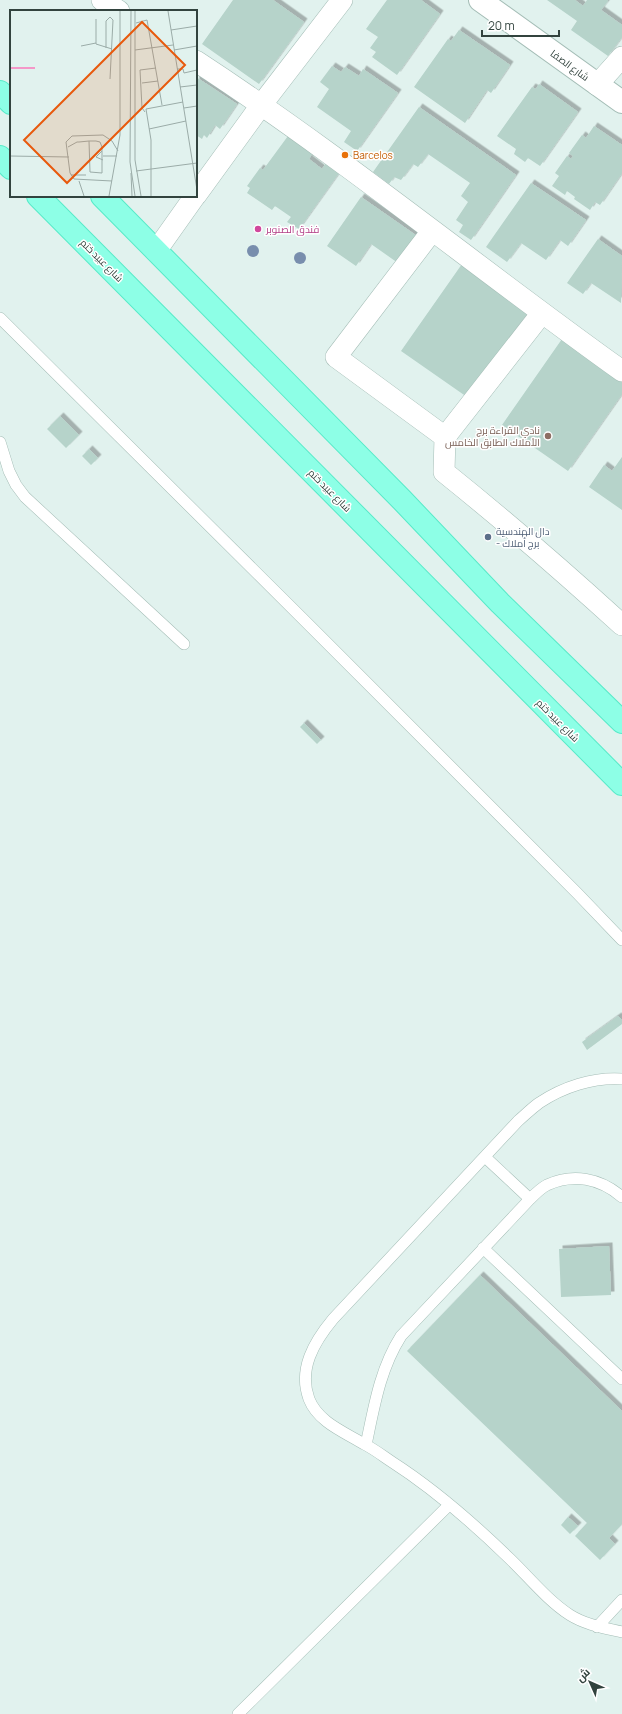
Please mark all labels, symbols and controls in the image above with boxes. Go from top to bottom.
inset map [10,10,197,197]
scale bar [482,12,559,38]
text: 20 m [488,17,515,34]
street label: شارع الصفا [548,46,592,84]
place label: Barcelos [353,148,393,162]
marker: Barcelos [340,150,350,160]
place label: فندق الصنوبر [265,222,319,236]
marker: فندق الصنوبر [253,224,263,234]
street label: شارع عبيد ختم [77,235,127,285]
place label: نادي القراءة برج الأملاك الطابق الخامس [445,423,540,449]
marker: نادي القراءة برج الأملاك الطابق الخامس [543,431,553,441]
street label: شارع عبيد ختم [305,465,355,515]
place label: دال الهندسية - برج أملاك [496,524,550,550]
marker: دال الهندسية - برج أملاك [483,532,493,542]
street label: شارع عبيد ختم [533,695,583,745]
north arrow [570,1662,610,1702]
text: ش [572,1664,593,1685]

